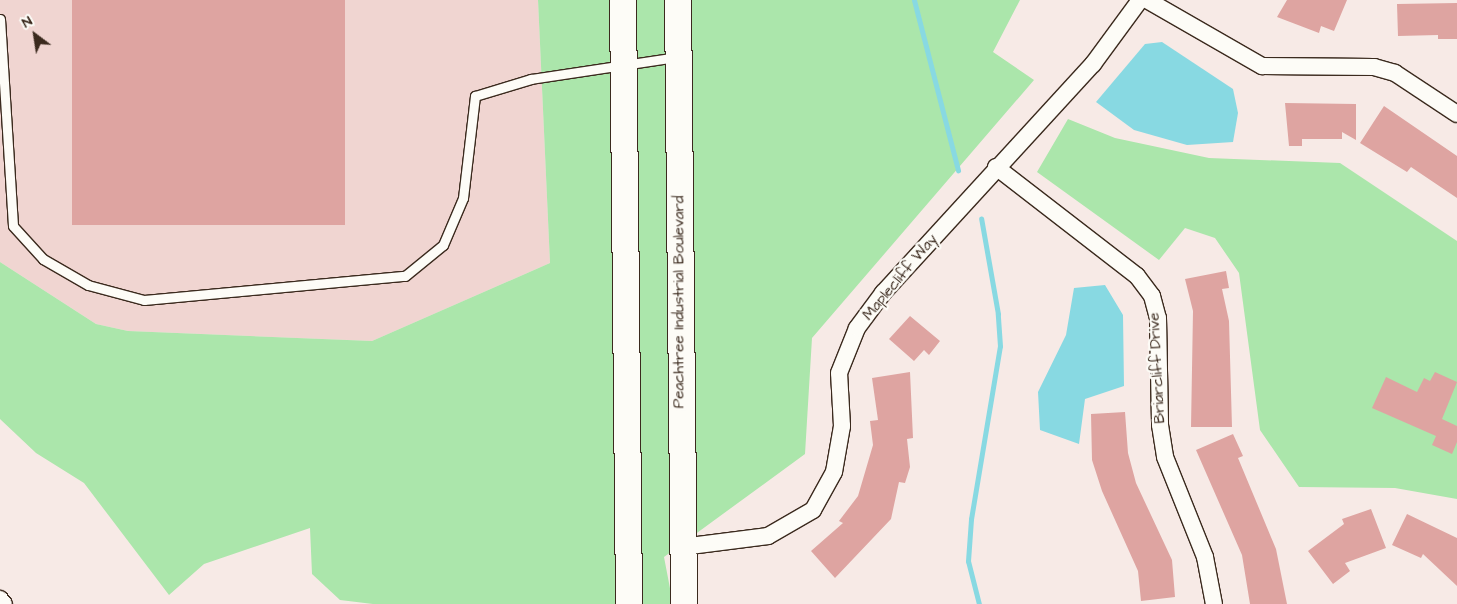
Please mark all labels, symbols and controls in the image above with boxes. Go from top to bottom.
north arrow [10,10,60,60]
text: N [18,11,36,33]
street label: Peachtree Industrial Boulevard [670,196,688,408]
street label: Maplecliff Way [859,230,941,324]
street label: Briarcliff Drive [1145,312,1169,424]

